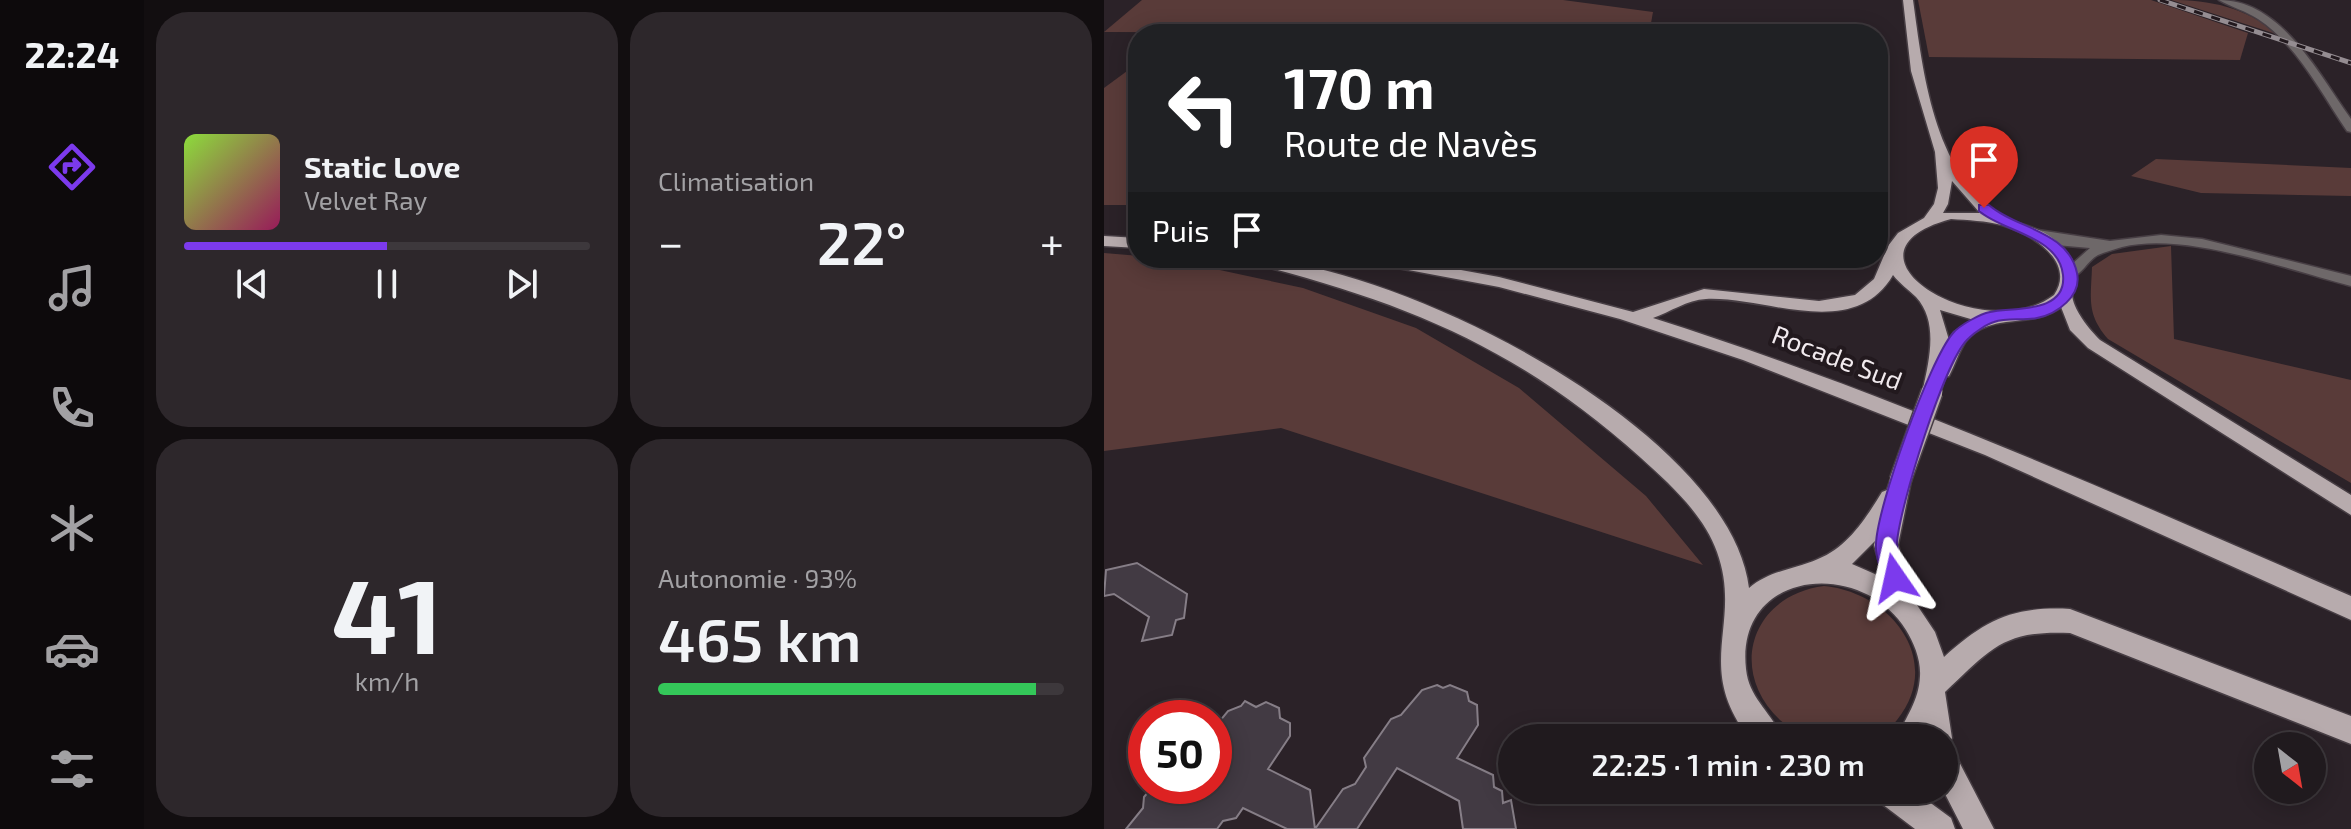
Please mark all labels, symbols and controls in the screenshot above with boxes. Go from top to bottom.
text: 22:24 [25,32,119,75]
text: 170 m [1284,53,1435,120]
icon: left [1152,56,1256,160]
text: Route de Navès [1284,121,1538,164]
pin [1950,126,2018,208]
icon: arrive [1962,138,2006,182]
icon: directions [44,139,100,195]
text: Static Love [304,148,460,184]
text: Climatisation [658,165,814,196]
text: Velvet Ray [304,184,427,215]
text: 22° [817,205,907,277]
icon: arrive [1225,208,1269,252]
text: Puis [1152,212,1209,248]
text: − [658,215,684,268]
text: + [1040,215,1064,268]
icon: music [44,260,100,316]
icon: previous [230,262,274,306]
icon: pause [365,262,409,306]
icon: next [500,262,544,306]
street label: Rocade Sud [1768,318,1907,396]
icon: phone [44,380,100,436]
icon: climate [44,500,100,556]
position arrow [1853,536,1937,620]
text: 41 [331,550,443,675]
text: Autonomie · 93% [658,562,857,593]
text: 465 km [658,602,861,674]
icon: car [44,621,100,677]
text: km/h [355,665,419,696]
speed limit sign: 50 [1128,700,1232,804]
north arrow [2254,732,2326,804]
map controls [2254,732,2326,804]
icon: filters [44,741,100,797]
text: 22:25 · 1 min · 230 m [1591,746,1865,782]

